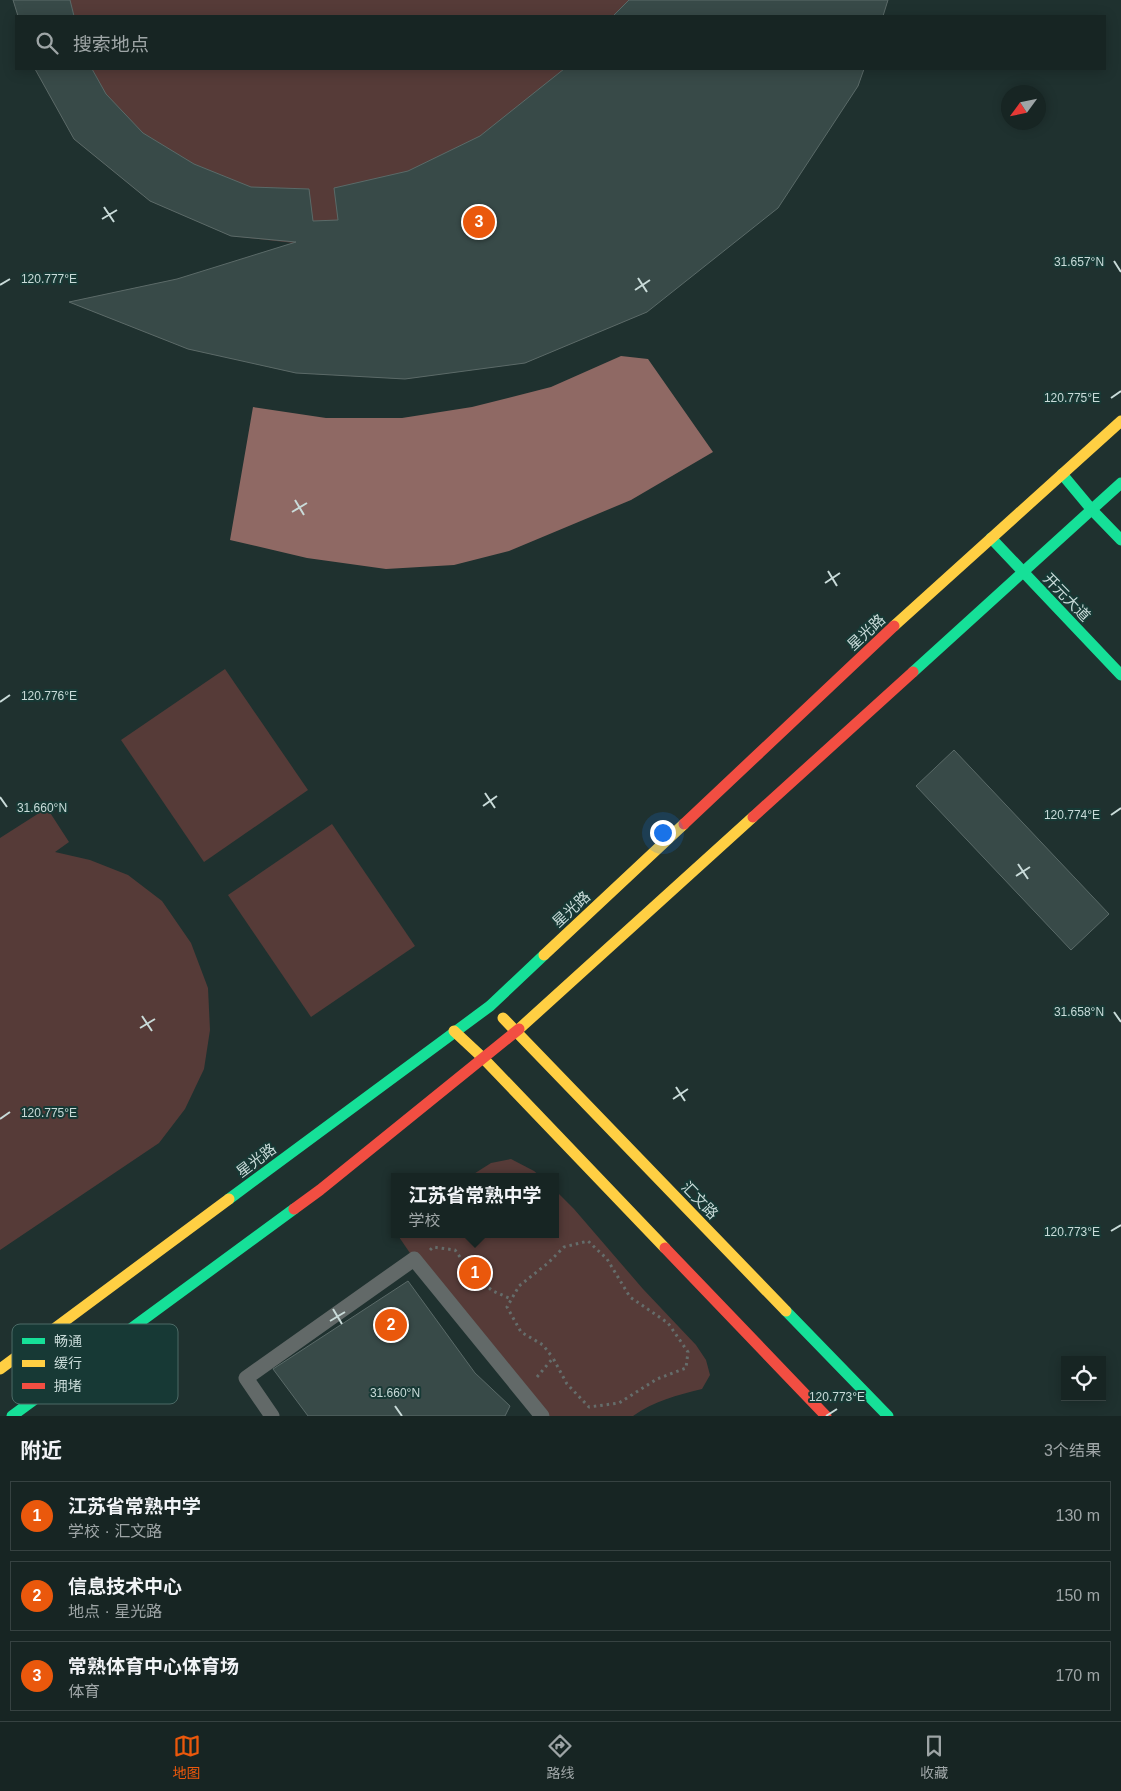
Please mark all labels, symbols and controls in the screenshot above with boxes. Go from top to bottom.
search box [15,15,1106,70]
icon: search [33,29,61,57]
text: 搜索地点 [73,34,149,55]
north arrow [1001,85,1046,130]
pin: 3 [463,203,495,241]
text: 31.657°N [1054,255,1104,269]
text: 120.777°E [21,272,77,286]
text: 120.775°E [1044,391,1100,405]
street label: 开元大道 [1040,570,1094,624]
street label: 星光路 [844,610,888,654]
text: 120.776°E [21,689,77,703]
text: 31.660°N [17,801,67,815]
text: 120.774°E [1044,808,1100,822]
your location [650,820,676,846]
street label: 星光路 [549,887,593,931]
text: 31.658°N [1054,1005,1104,1019]
text: 120.775°E [21,1106,77,1120]
street label: 星光路 [233,1140,279,1180]
popup [391,1173,559,1238]
street label: 汇文路 [678,1178,722,1222]
text: 江苏省常熟中学 [408,1185,542,1206]
text: 学校 [408,1212,441,1229]
text: 120.773°E [1044,1225,1100,1239]
pin: 1 [459,1254,491,1292]
pin: 2 [375,1306,407,1344]
legend [12,1324,178,1404]
text: 畅通 [54,1333,82,1349]
text: 缓行 [54,1355,82,1371]
map controls [1061,1356,1106,1401]
button: locate [1061,1356,1106,1401]
text: 拥堵 [54,1378,82,1394]
text: 31.660°N [370,1386,420,1400]
text: 120.773°E [809,1390,865,1404]
text: 附近 [20,1439,62,1462]
text: 3个结果 [1044,1442,1101,1459]
text: 江苏省常熟中学 [68,1496,201,1517]
text: 1 [33,1507,41,1524]
text: 130 m [1056,1507,1100,1524]
text: 学校 · 汇文路 [68,1523,162,1540]
text: 信息技术中心 [68,1576,182,1597]
text: 2 [33,1587,41,1604]
text: 150 m [1056,1587,1100,1604]
text: 地点 · 星光路 [68,1603,162,1620]
text: 常熟体育中心体育场 [68,1656,239,1677]
text: 3 [33,1667,41,1684]
text: 170 m [1056,1667,1100,1684]
text: 体育 [68,1683,100,1700]
tab: 地图 [173,1732,201,1782]
tab: 路线 [546,1732,574,1782]
tab: 收藏 [920,1732,948,1782]

